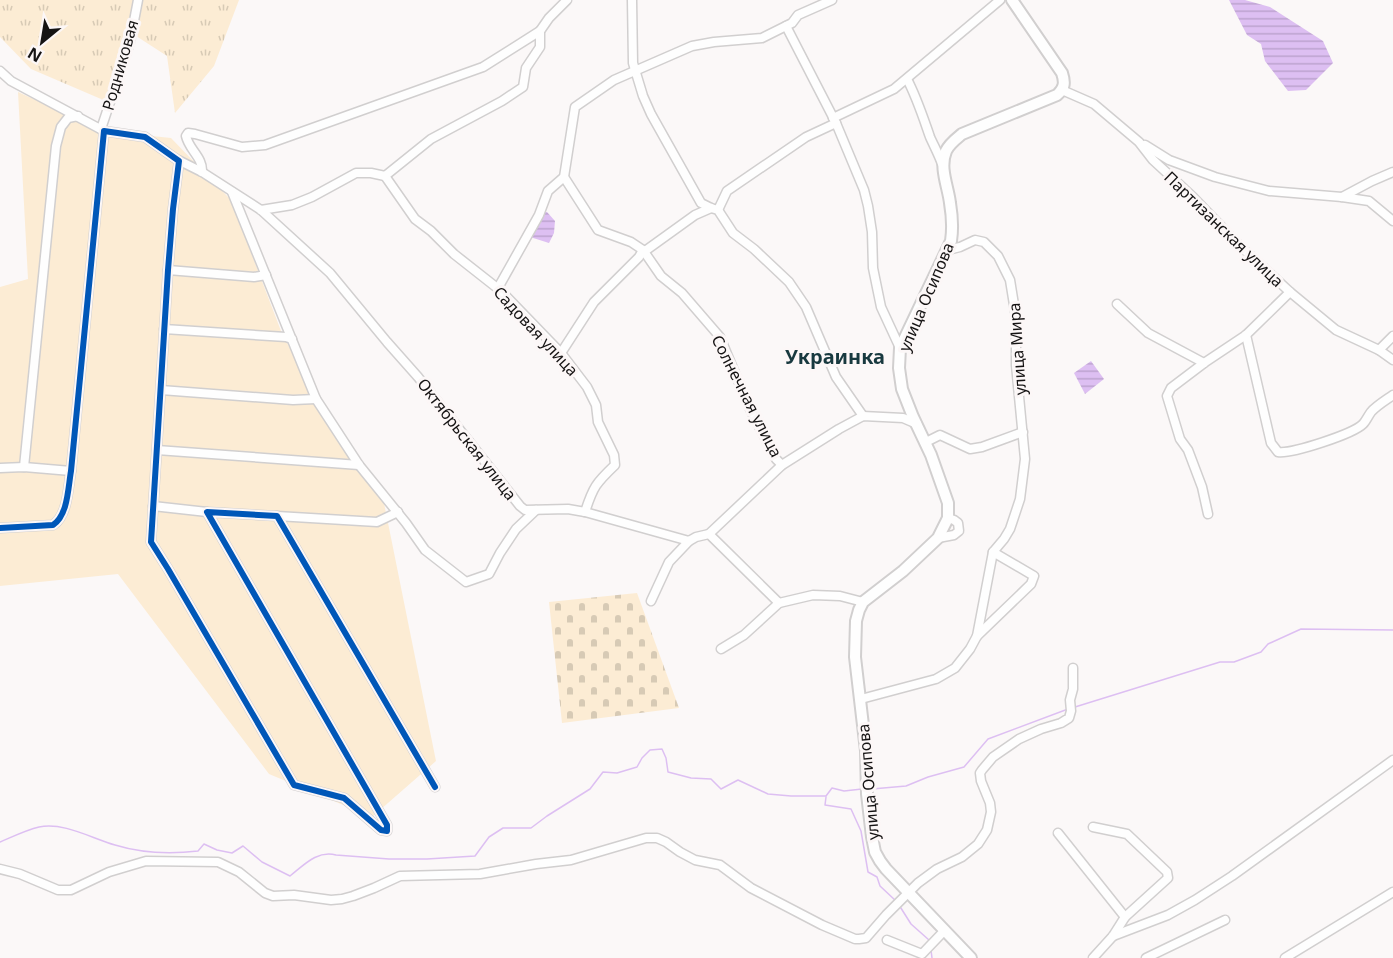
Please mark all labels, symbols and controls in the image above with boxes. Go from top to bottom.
north arrow [12,12,72,72]
street label: Родниковая [97,17,143,113]
text: N [23,42,46,68]
street label: Партизанская улица [1160,166,1288,292]
street label: улица Осипова [893,239,959,355]
street label: Садовая улица [489,281,583,381]
street label: улица Мира [1003,302,1031,396]
street label: Солнечная улица [707,331,787,461]
district label: Украинка [785,343,885,370]
street label: Октябрьская улица [412,373,522,505]
street label: улица Осипова [852,723,884,841]

